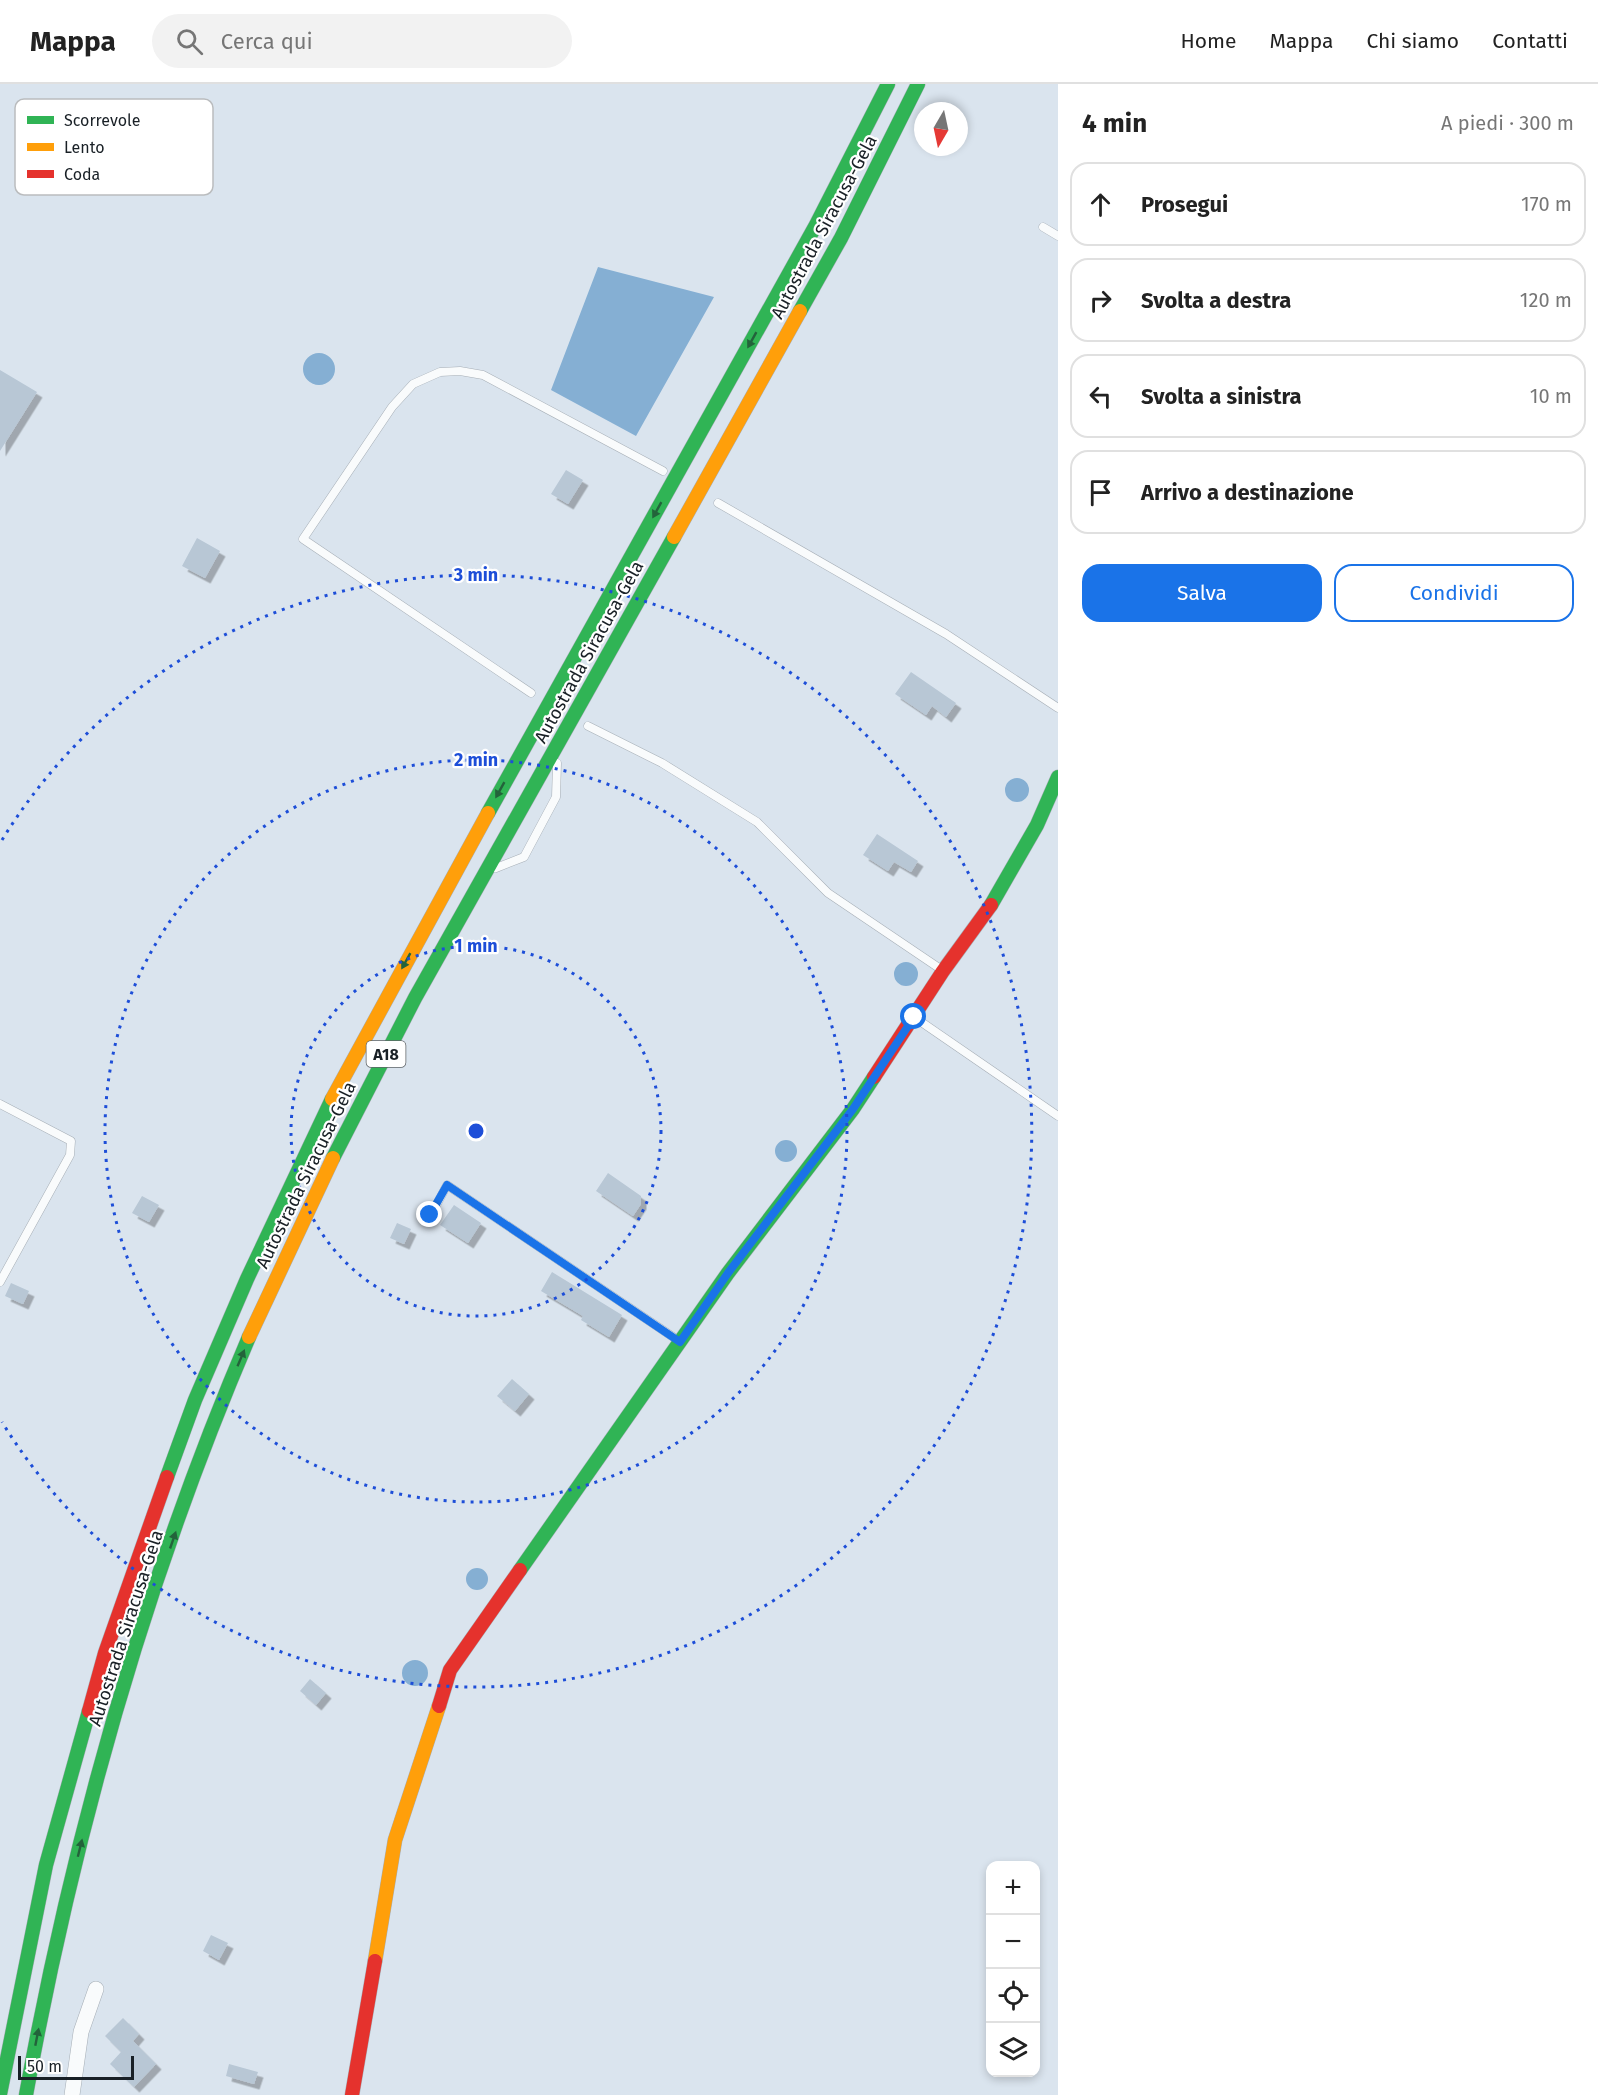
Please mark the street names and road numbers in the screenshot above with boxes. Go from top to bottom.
street label: Autostrada Siracusa-Gela [766,131,882,323]
street label: Autostrada Siracusa-Gela [530,557,648,747]
road number: A18 [366,1041,406,1067]
street label: Autostrada Siracusa-Gela [251,1078,361,1272]
street label: Autostrada Siracusa-Gela [84,1527,168,1729]

